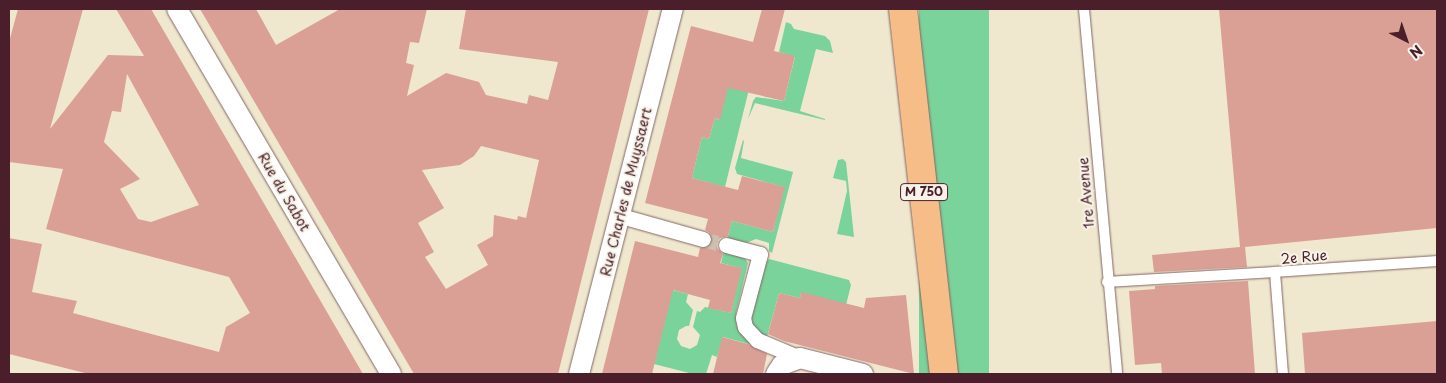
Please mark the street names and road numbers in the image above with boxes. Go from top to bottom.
street label: Rue Charles de Muyssaert [596,104,656,280]
street label: Rue du Sabot [254,149,314,235]
street label: 1re Avenue [1074,156,1098,230]
road number: M 750 [899,182,949,202]
street label: 2e Rue [1279,247,1329,267]

